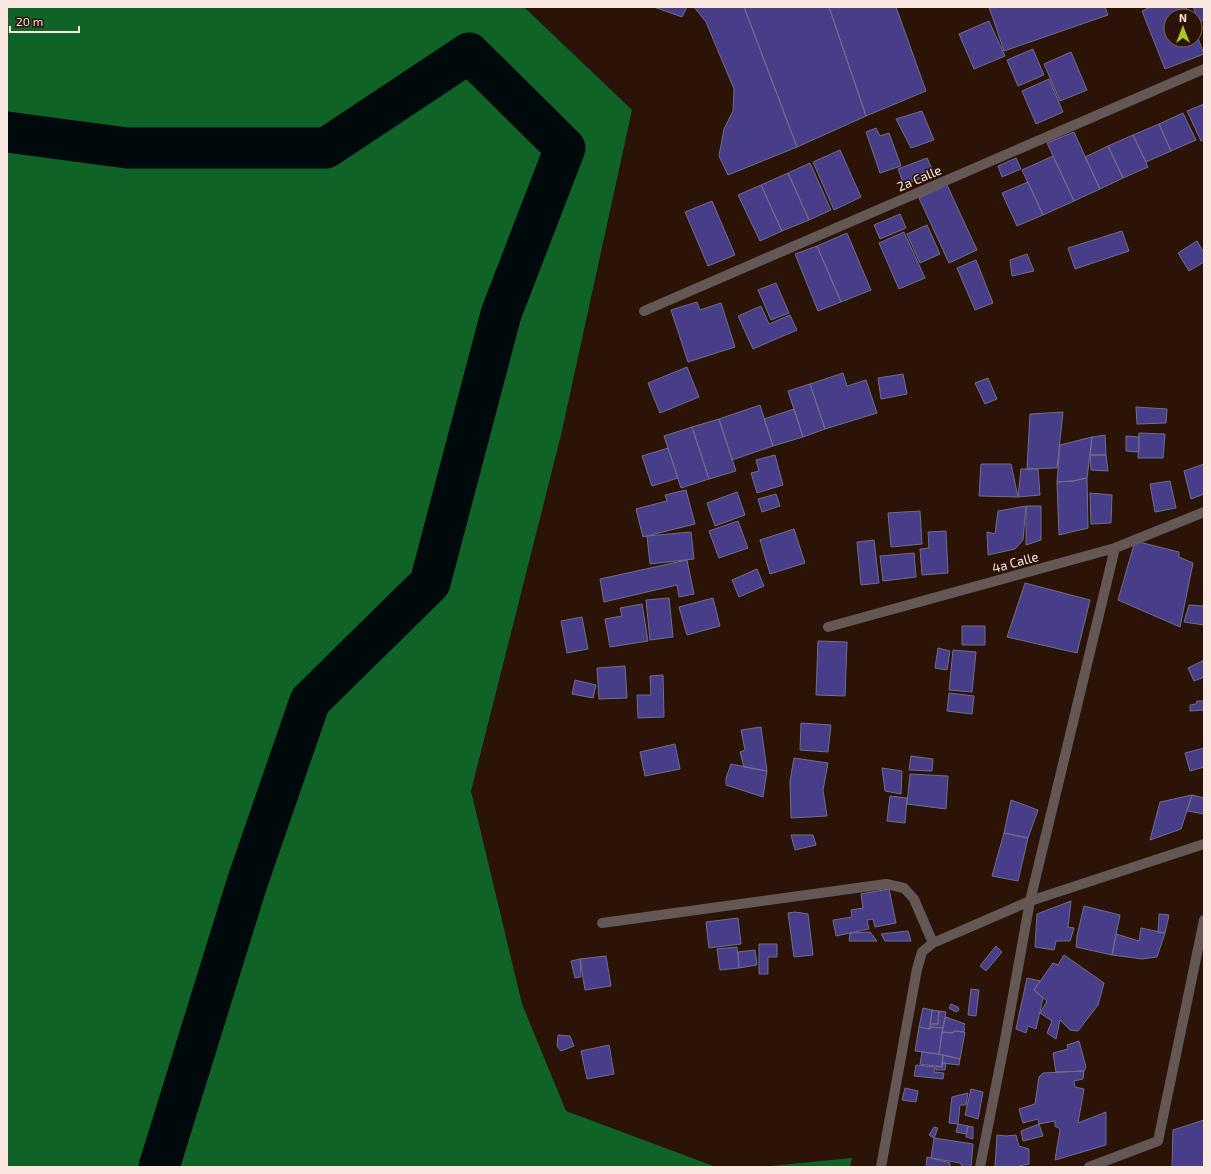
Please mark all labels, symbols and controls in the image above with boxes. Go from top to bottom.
scale bar [10,8,79,34]
north arrow [1163,8,1203,48]
text: N [1179,11,1187,24]
text: 20 m [16,14,43,28]
street label: 2a Calle [894,162,944,194]
street label: 4a Calle [990,548,1040,576]

